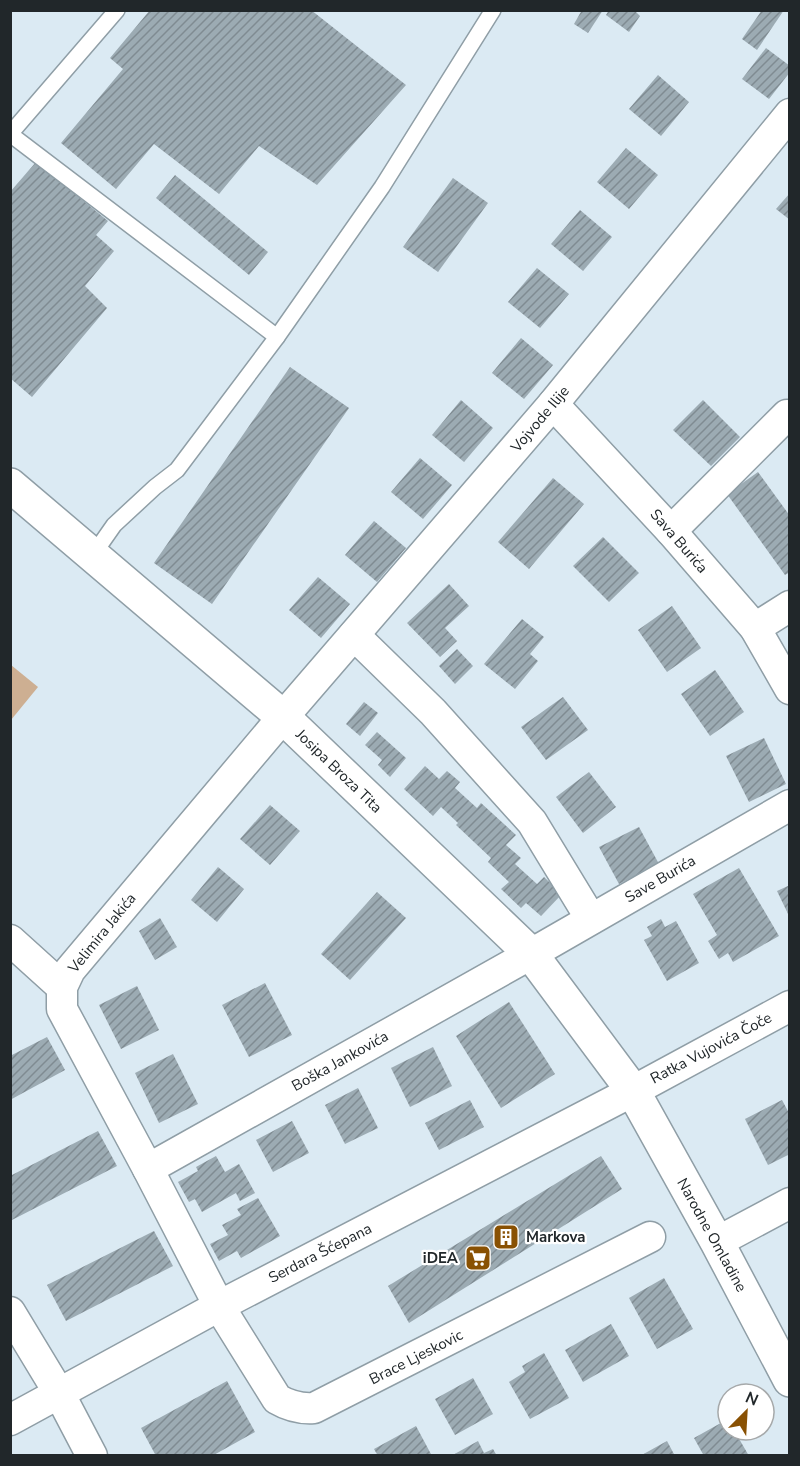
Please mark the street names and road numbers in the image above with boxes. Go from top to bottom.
street label: Vojvode Ilije [506,381,574,457]
street label: Sava Burića [646,505,712,577]
street label: Josipa Broza Tita [291,724,386,817]
street label: Save Burića [621,851,699,907]
street label: Velimira Jakića [63,889,140,978]
street label: Ratka Vujovića Čoče [646,1007,775,1088]
street label: Boška Jankovića [288,1026,392,1096]
street label: Narodne Omladine [672,1175,752,1295]
street label: Serdara Šćepana [264,1217,375,1288]
street label: Brace Ljeskovic [366,1325,466,1389]

